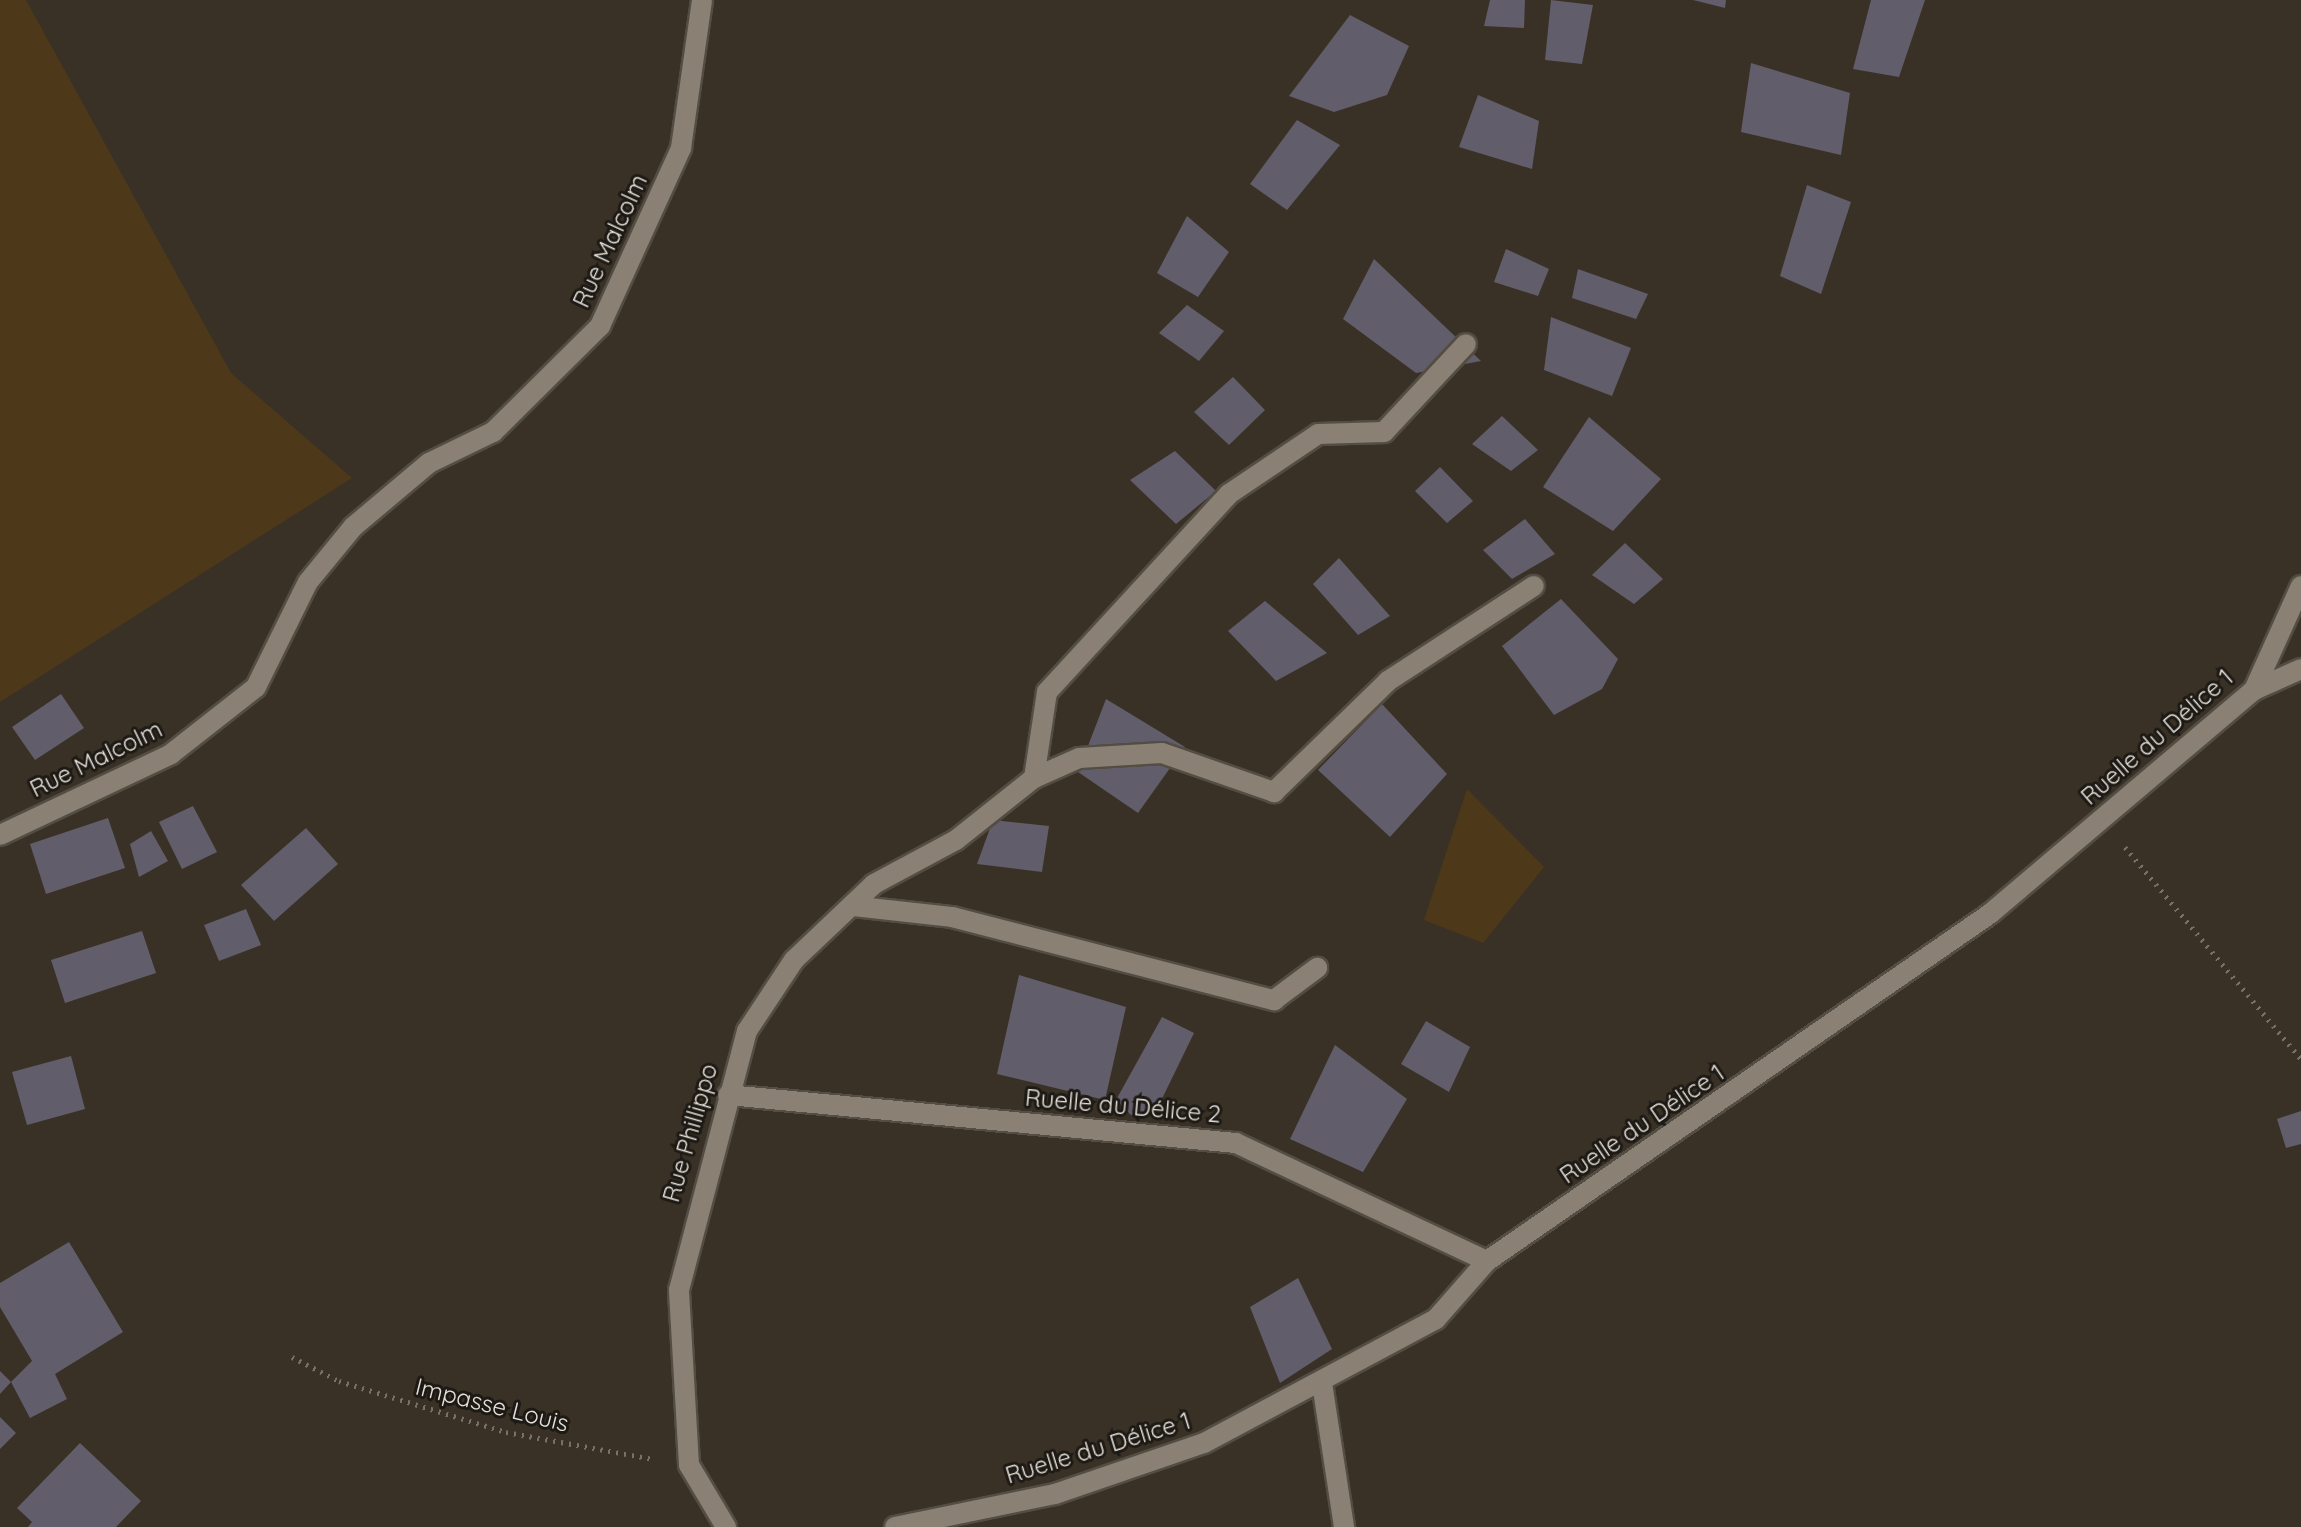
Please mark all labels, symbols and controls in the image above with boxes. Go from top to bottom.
street label: Rue Malcolm [567,170,653,312]
street label: Ruelle du Délice 1 [2075,663,2239,811]
street label: Rue Malcolm [25,715,167,803]
street label: Ruelle du Délice 1 [1554,1058,1730,1190]
street label: Rue Phillippo [657,1061,723,1205]
street label: Ruelle du Délice 2 [1024,1083,1222,1129]
street label: Impasse Louis [412,1372,572,1438]
street label: Ruelle du Délice 1 [1002,1406,1194,1490]

